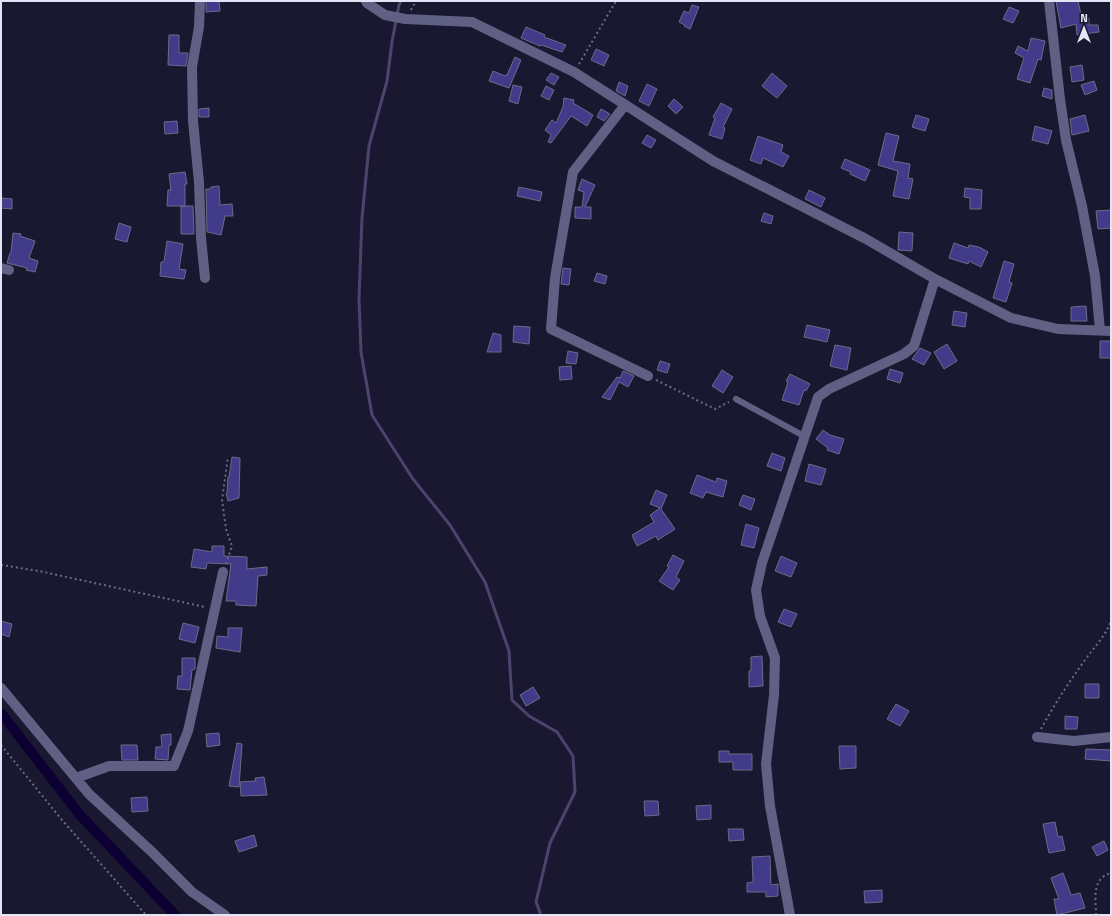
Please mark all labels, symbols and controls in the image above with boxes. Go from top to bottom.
north arrow [1064,8,1104,48]
text: N [1080,10,1088,26]

